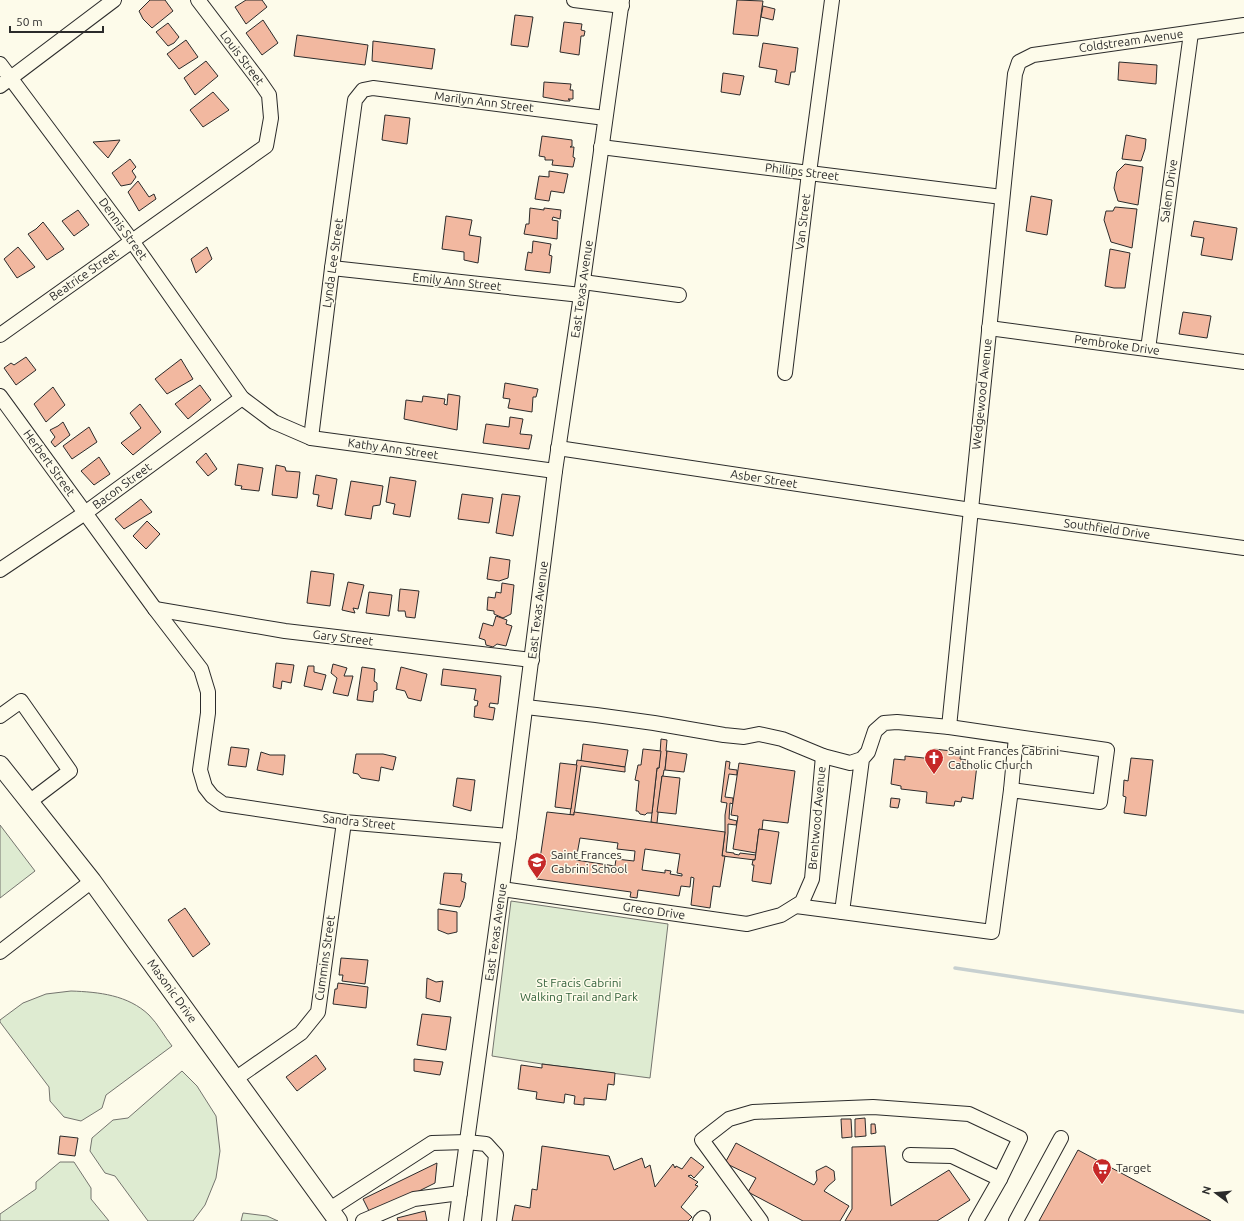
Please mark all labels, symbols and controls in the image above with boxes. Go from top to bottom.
scale bar [10,8,103,34]
text: 50 m [16,15,43,28]
street label: Coldstream Avenue [1078,27,1184,54]
street label: Louis Street [218,28,267,88]
street label: Marilyn Ann Street [433,89,535,114]
street label: Salem Drive [1158,158,1179,223]
street label: Phillips Street [764,161,840,183]
street label: Van Street [793,193,812,251]
street label: Dennis Street [97,195,150,262]
street label: Lynda Lee Street [320,217,345,308]
street label: East Texas Avenue [568,239,595,339]
street label: Beatrice Street [47,246,121,303]
street label: Emily Ann Street [412,270,502,293]
street label: Pembroke Drive [1074,332,1161,357]
street label: Wedgewood Avenue [969,338,994,450]
street label: Herbert Street [21,427,78,499]
street label: Kathy Ann Street [347,436,439,461]
street label: Bacon Street [90,460,154,511]
street label: Asber Street [730,467,799,490]
street label: Southfield Drive [1063,516,1151,541]
street label: East Texas Avenue [525,560,550,660]
street label: Gary Street [312,627,374,648]
place label: Saint Frances Cabrini Catholic Church [948,744,1059,771]
church icon: Saint Frances Cabrini Catholic Church [923,747,945,775]
street label: Brentwood Avenue [805,766,828,870]
street label: Sandra Street [322,811,396,832]
place label: Saint Frances Cabrini School [551,848,627,875]
school or university icon: Saint Frances Cabrini School [526,851,548,879]
street label: East Texas Avenue [482,882,509,982]
street label: Greco Drive [622,900,686,921]
street label: Cummins Street [312,914,337,1001]
street label: Masonic Drive [145,956,200,1025]
park label: St Fracis Cabrini Walking Trail and Park [520,976,638,1003]
supermarket icon: Target [1091,1157,1113,1185]
place label: Target [1116,1161,1151,1174]
north arrow [1196,1173,1236,1213]
text: N [1199,1185,1213,1196]

